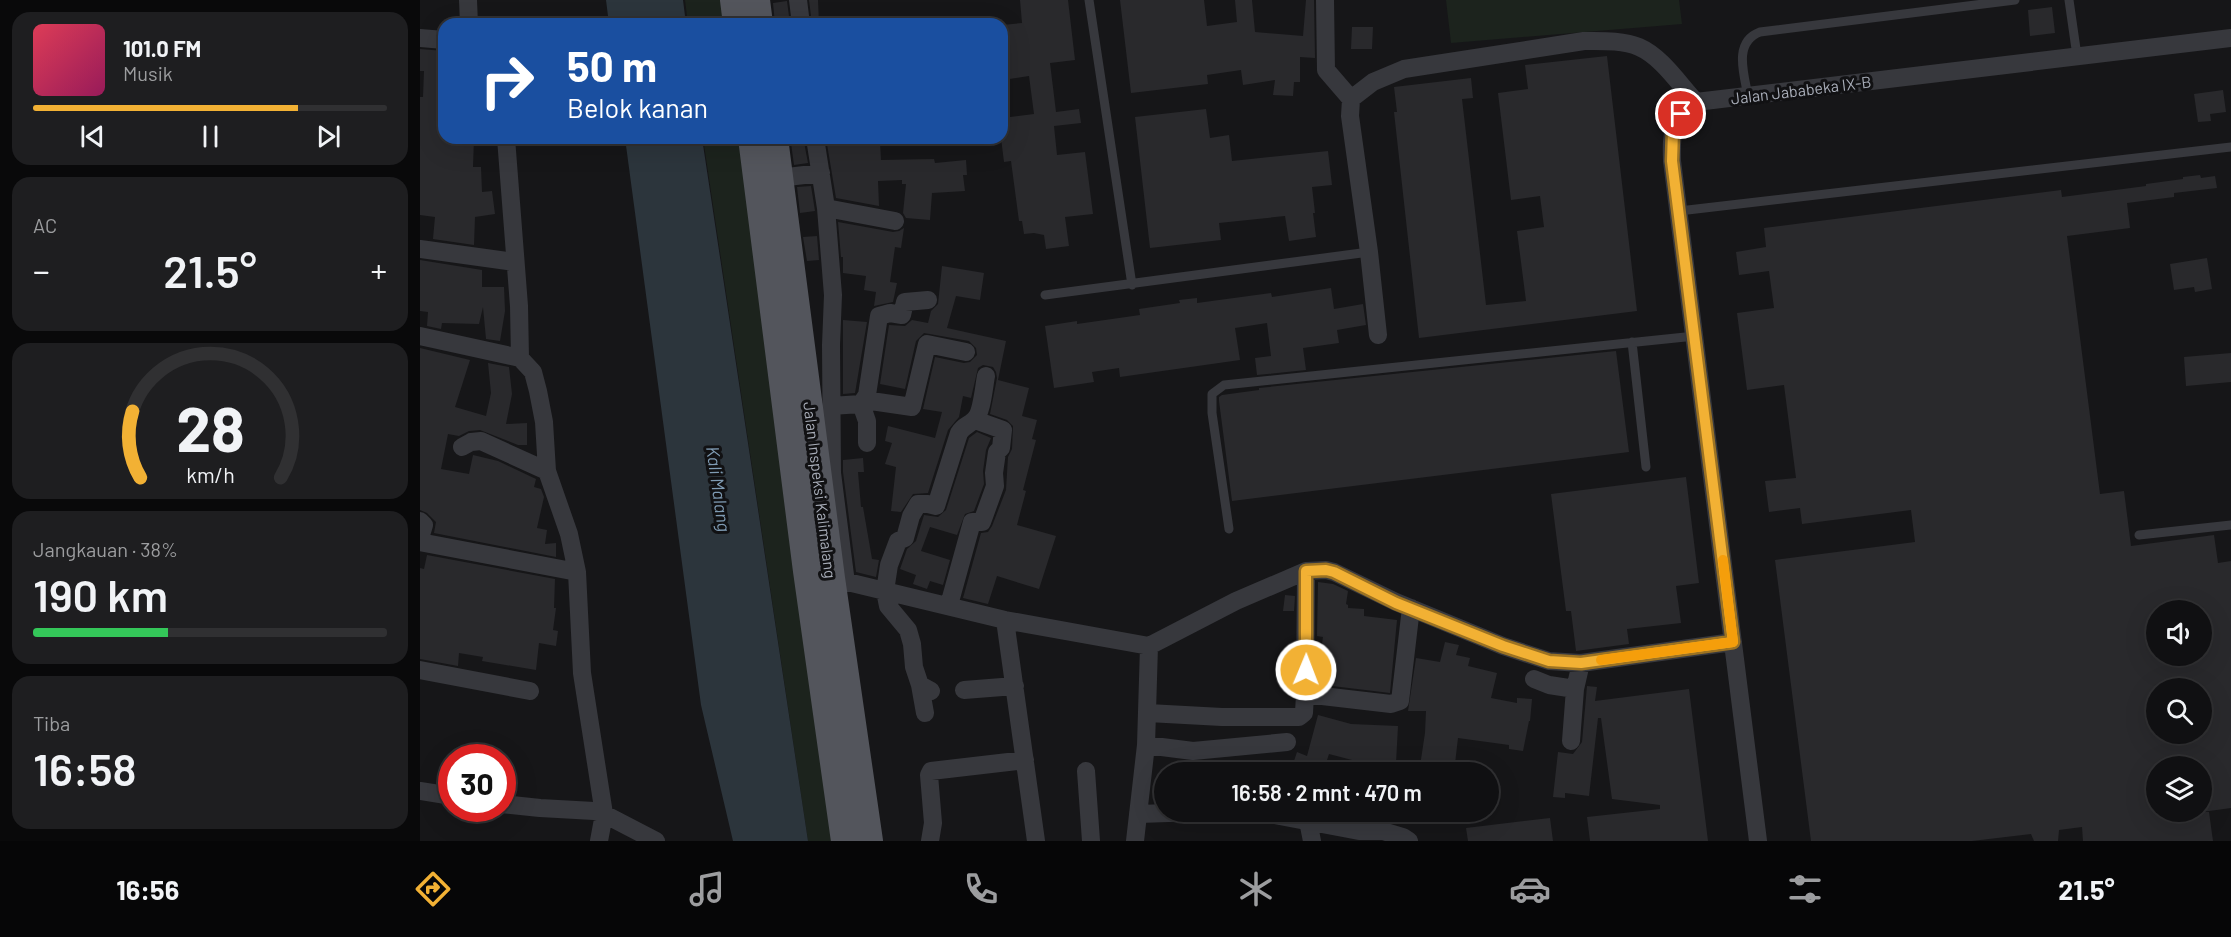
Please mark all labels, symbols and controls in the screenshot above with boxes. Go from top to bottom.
text: 101.0 FM [123,35,201,61]
text: 50 m [567,40,657,90]
icon: right [468,42,546,120]
text: Musik [123,61,173,85]
street label: Jalan Jababeka IX-B [1730,71,1872,108]
pin [1655,88,1706,139]
text: Belok kanan [567,91,708,123]
icon: arrive [1664,97,1697,130]
icon: previous [76,120,109,153]
icon: pause [194,120,227,153]
icon: next [312,120,345,153]
text: AC [33,213,57,237]
text: 21.5° [163,243,257,297]
text: − [33,250,50,290]
text: + [370,250,387,290]
text: 28 [176,390,244,464]
street label: Jalan Inspeksi Kalimalang [800,400,841,579]
water label: Kali Malang [702,445,736,533]
text: km/h [186,462,234,487]
text: Jangkauan · 38% [33,537,178,561]
text: 190 km [33,567,168,621]
map controls [2146,600,2212,822]
button: sound [2146,600,2212,666]
position arrow [1274,638,1338,702]
button: search [2146,678,2212,744]
text: Tiba [33,711,70,735]
text: 16:58 [33,741,137,795]
speed limit sign: 30 [438,744,516,822]
button: layers [2146,756,2212,822]
text: 16:58 · 2 mnt · 470 m [1231,779,1422,805]
icon: directions [412,868,454,910]
icon: music [686,868,728,910]
icon: phone [960,868,1002,910]
icon: climate [1235,868,1277,910]
icon: car [1509,868,1551,910]
icon: filters [1784,868,1826,910]
text: 16:56 [116,873,179,905]
text: 21.5° [2058,873,2115,905]

